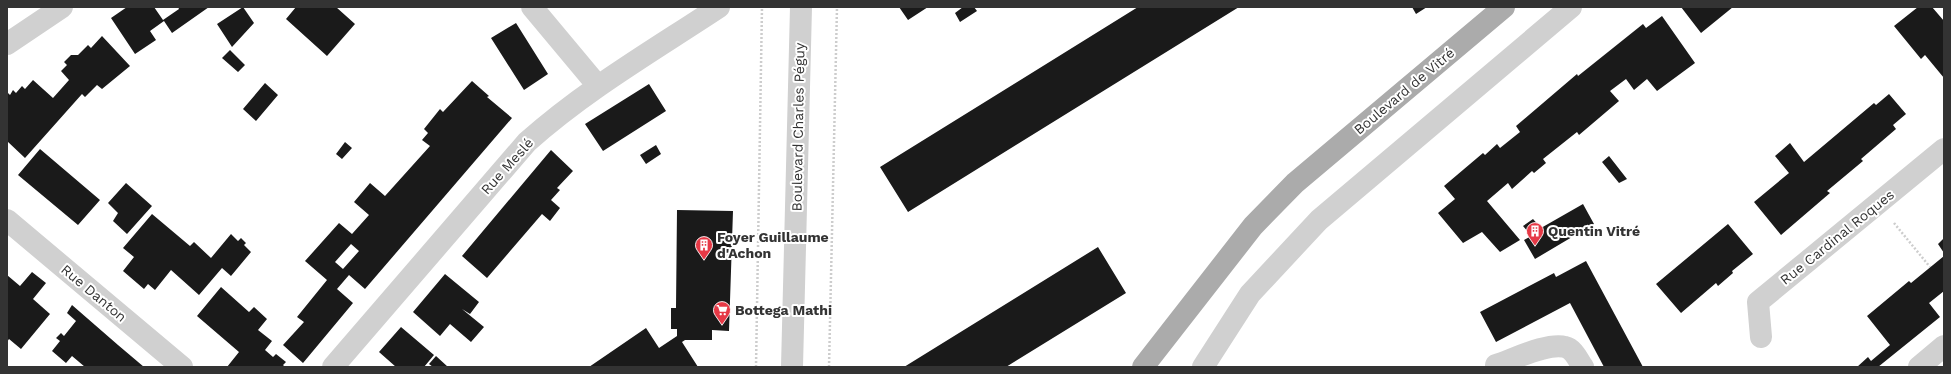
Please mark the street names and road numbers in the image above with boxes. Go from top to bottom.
street label: Boulevard Charles Péguy [789,42,807,211]
street label: Boulevard de Vitré [1351,44,1457,138]
street label: Rue Meslé [478,135,536,197]
street label: Rue Cardinal Roques [1777,186,1897,288]
street label: Rue Danton [58,261,130,325]

